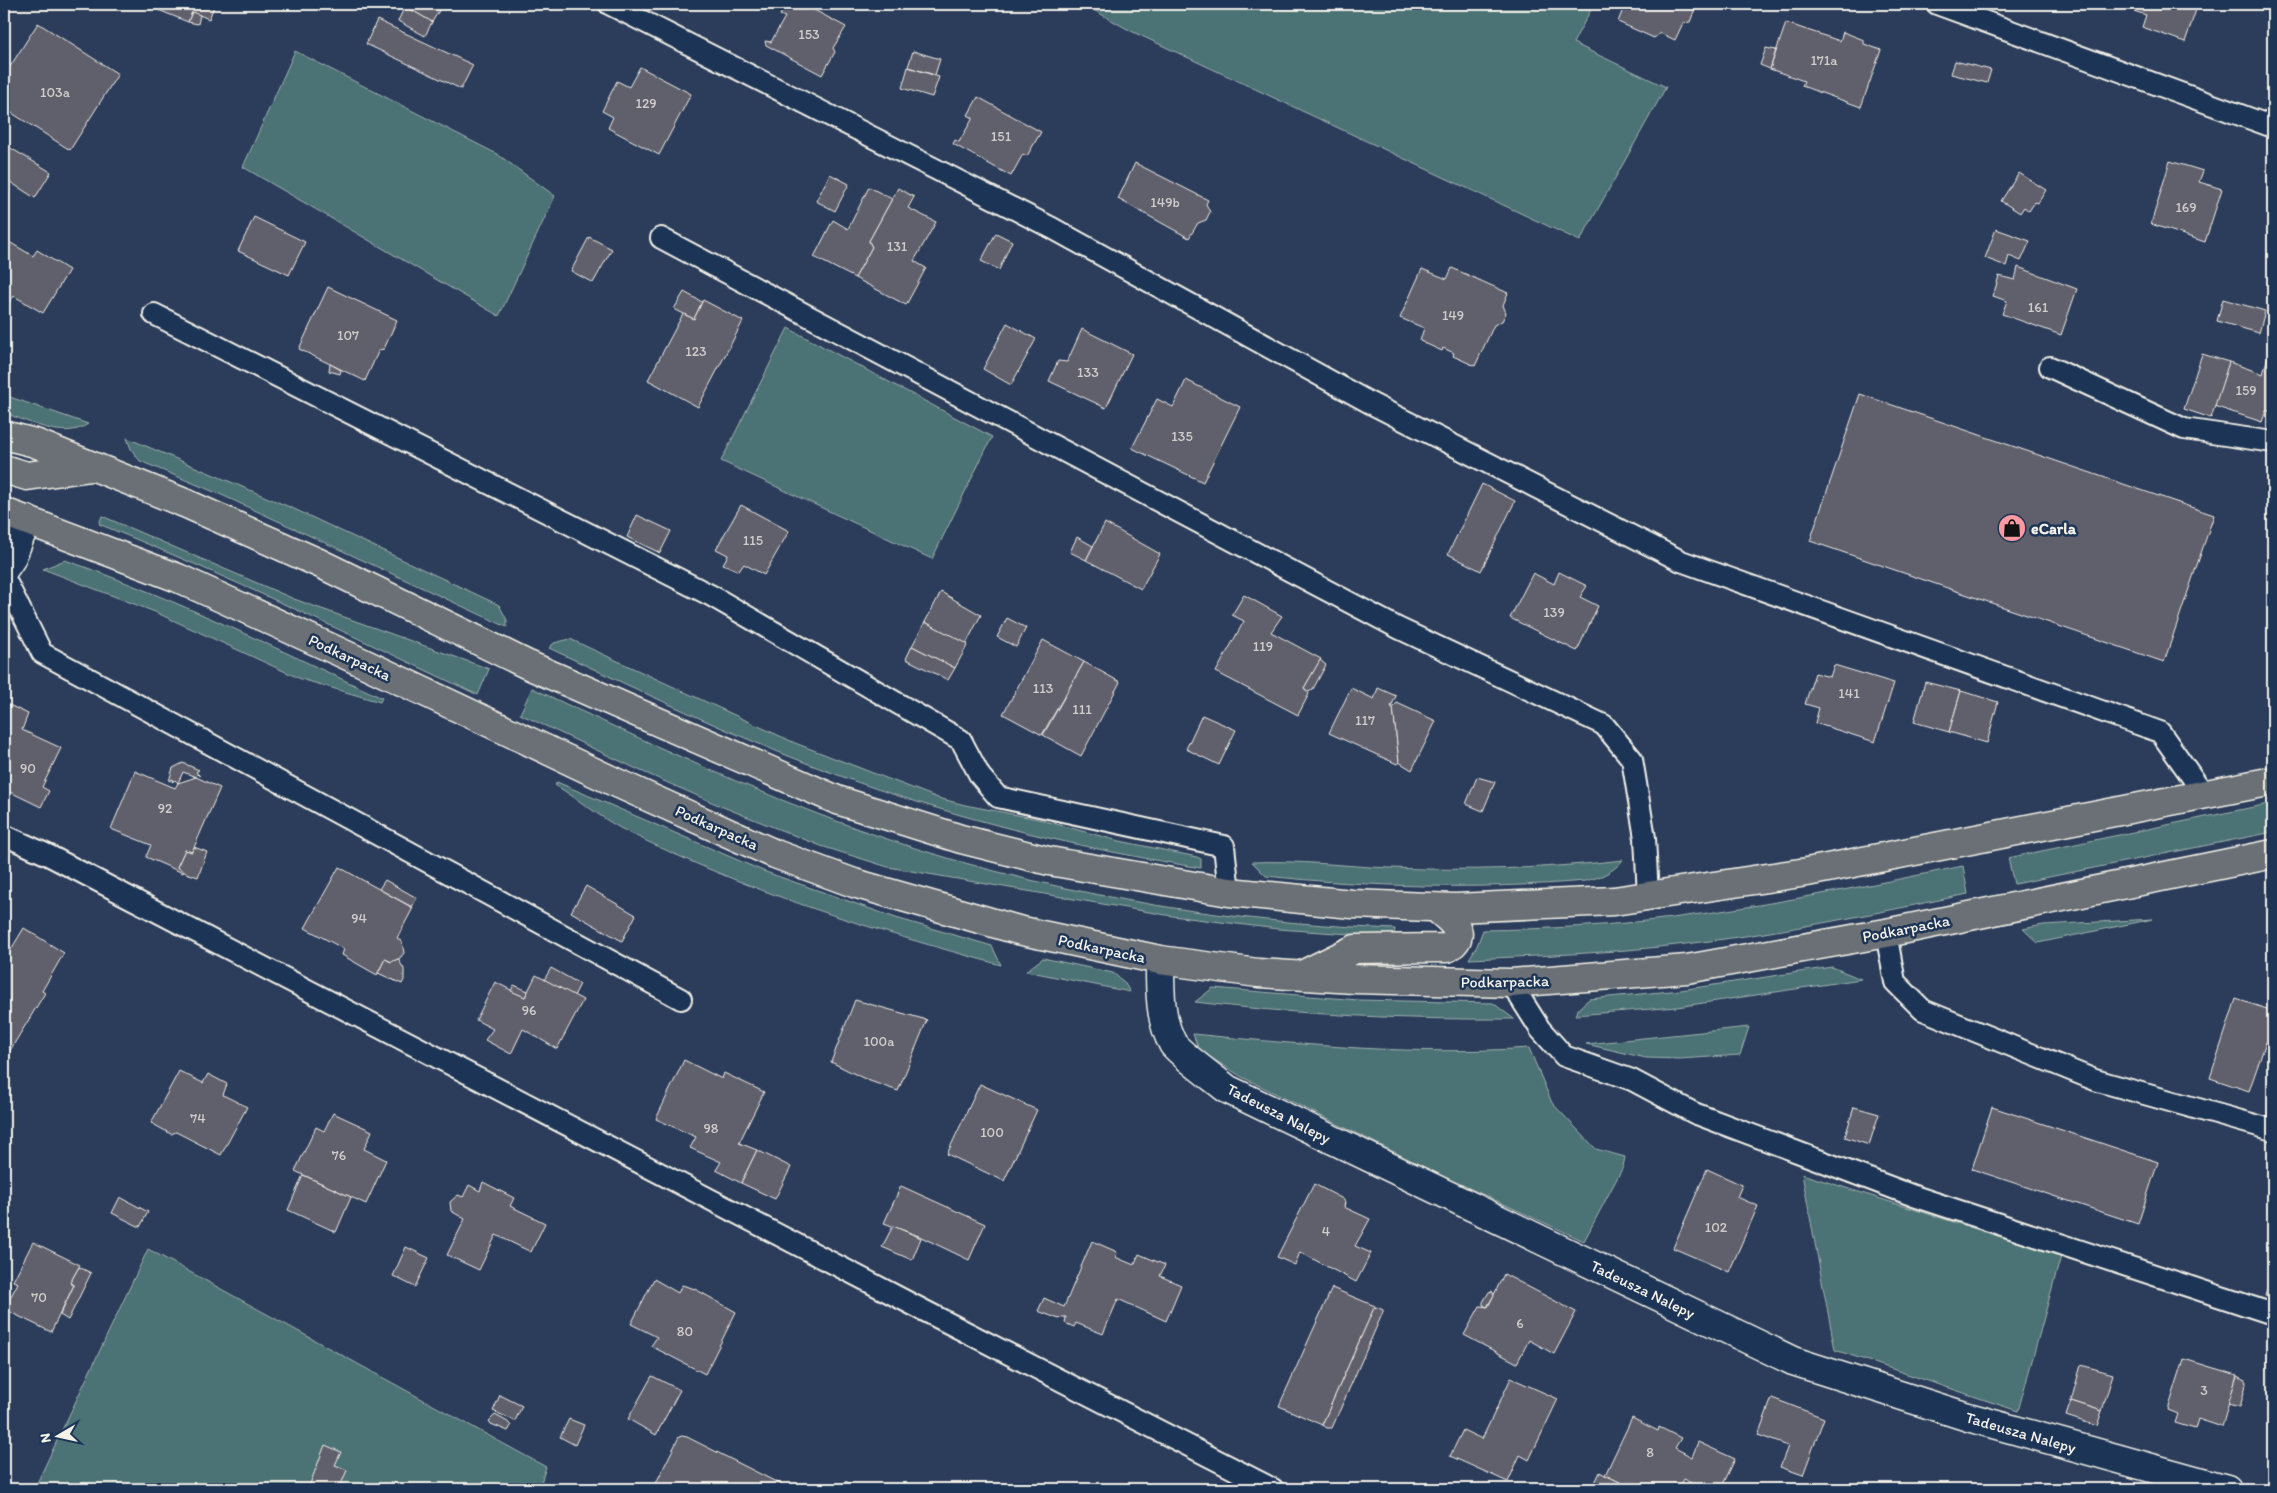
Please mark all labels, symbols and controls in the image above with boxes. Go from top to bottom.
house number: 153 [798,26,820,43]
house number: 171a [1810,52,1838,69]
house number: 103a [40,84,71,101]
house number: 129 [635,95,657,112]
house number: 151 [991,128,1012,145]
house number: 149b [1150,194,1180,211]
house number: 169 [2175,199,2197,216]
house number: 131 [887,238,908,255]
house number: 161 [2028,299,2049,316]
house number: 149 [1442,307,1464,324]
house number: 107 [337,327,359,344]
house number: 123 [685,343,707,360]
house number: 133 [1077,364,1099,381]
house number: 159 [2235,382,2257,399]
house number: 135 [1171,428,1193,445]
shop icon: eCarla [1997,513,2027,543]
place label: eCarla [2031,519,2077,538]
house number: 115 [743,532,763,549]
house number: 139 [1543,604,1565,621]
street label: Podkarpacka [306,630,395,685]
house number: 119 [1253,638,1273,655]
house number: 113 [1033,680,1054,697]
house number: 141 [1838,685,1860,702]
house number: 111 [1072,701,1092,718]
house number: 117 [1355,712,1375,729]
house number: 90 [20,760,36,777]
house number: 92 [158,800,173,817]
street label: Podkarpacka [672,801,762,854]
house number: 94 [351,910,367,927]
street label: Podkarpacka [1861,911,1952,946]
street label: Podkarpacka [1057,930,1148,967]
street label: Podkarpacka [1460,971,1550,992]
house number: 96 [522,1002,536,1019]
house number: 100a [863,1033,895,1050]
street label: Tadeusza Nalepy [1224,1079,1334,1148]
house number: 74 [190,1110,206,1127]
house number: 98 [704,1120,719,1137]
house number: 100 [980,1124,1004,1141]
house number: 76 [332,1147,346,1164]
house number: 102 [1705,1219,1728,1236]
house number: 4 [1322,1223,1331,1240]
street label: Tadeusza Nalepy [1587,1256,1699,1323]
house number: 70 [31,1289,47,1306]
house number: 6 [1516,1315,1524,1332]
house number: 80 [677,1323,693,1340]
house number: 3 [2200,1382,2208,1399]
street label: Tadeusza Nalepy [1963,1408,2079,1457]
north arrow [32,1410,82,1460]
text: N [37,1432,55,1444]
house number: 8 [1646,1444,1654,1461]

